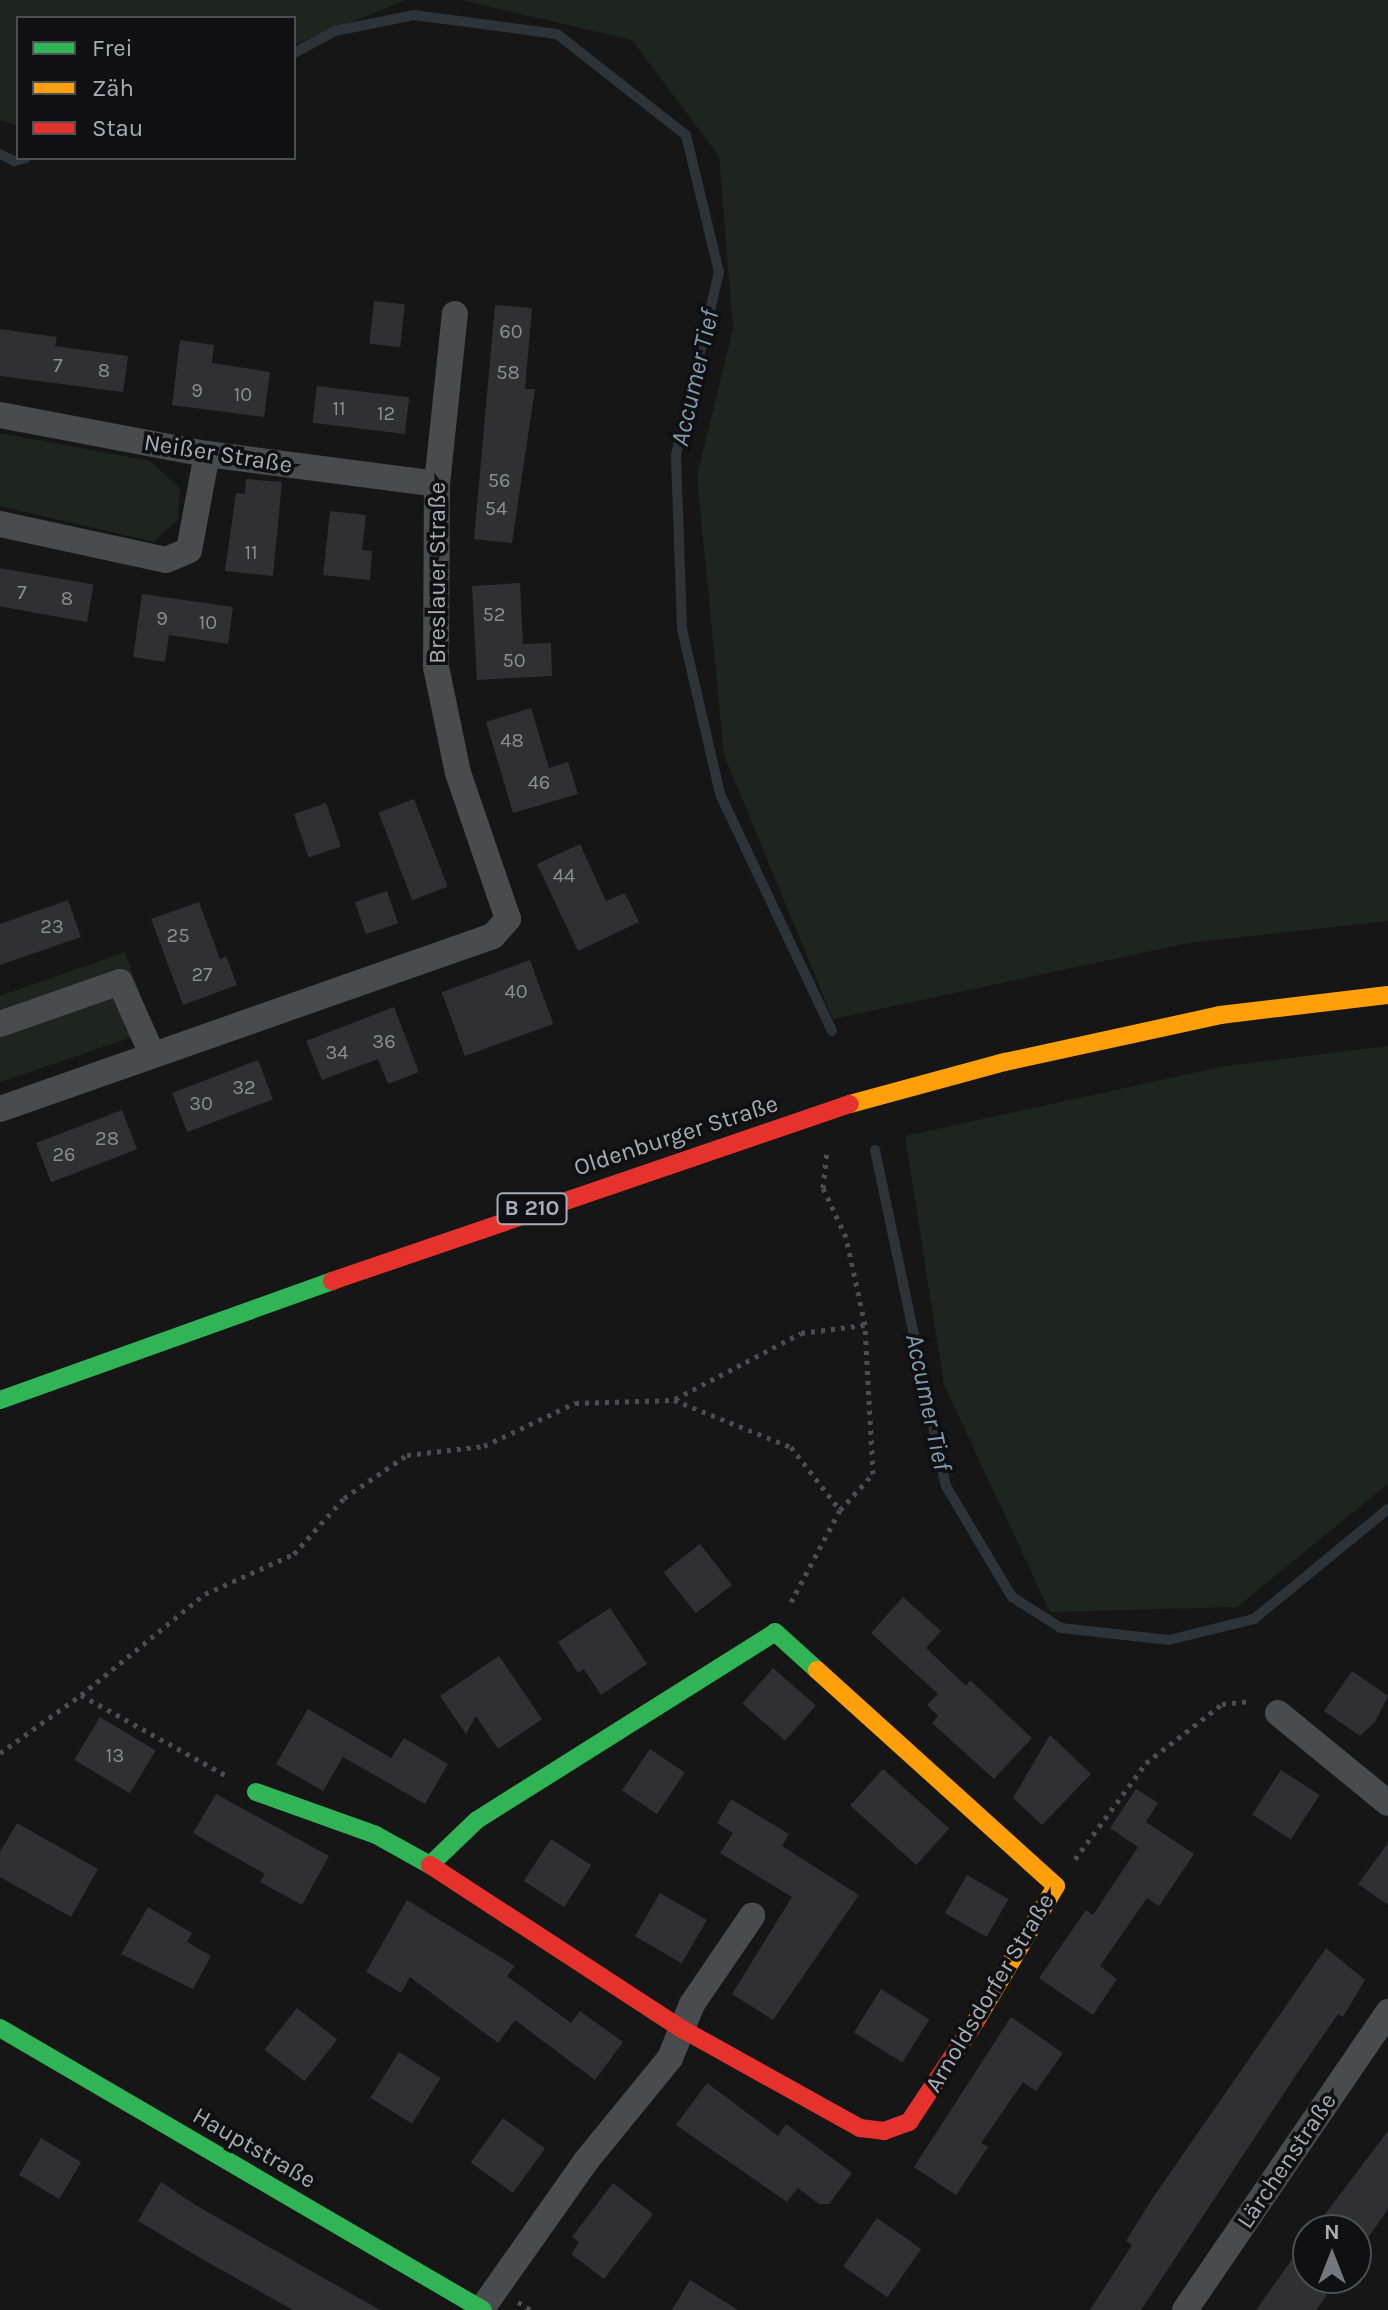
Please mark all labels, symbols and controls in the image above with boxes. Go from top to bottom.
legend [16,16,296,160]
text: Frei [92,34,133,62]
text: Zäh [92,74,134,102]
text: Stau [92,114,143,142]
water label: Accumer Tief [664,307,726,449]
house number: 60 [499,319,523,343]
house number: 7 [53,353,63,377]
house number: 8 [98,358,110,382]
house number: 58 [496,360,520,384]
house number: 9 [191,378,203,402]
house number: 10 [234,382,252,406]
house number: 11 [332,396,346,420]
house number: 12 [377,401,395,425]
street label: Neißer Straße [142,428,294,480]
house number: 56 [488,468,510,492]
street label: Breslauer Straße [424,482,452,664]
house number: 54 [485,496,507,520]
house number: 11 [244,540,258,564]
house number: 7 [17,580,27,604]
house number: 8 [61,586,73,610]
house number: 52 [483,602,505,626]
house number: 9 [156,606,168,630]
house number: 10 [199,610,217,634]
house number: 50 [502,648,526,672]
house number: 48 [500,728,524,752]
house number: 46 [528,770,550,794]
house number: 44 [553,863,575,887]
house number: 23 [40,914,64,938]
house number: 25 [167,923,189,947]
house number: 27 [192,962,212,986]
house number: 40 [504,979,528,1003]
house number: 36 [372,1029,396,1053]
house number: 34 [326,1040,348,1064]
house number: 32 [232,1075,256,1099]
street label: Oldenburger Straße [570,1089,782,1183]
house number: 30 [189,1091,213,1115]
house number: 28 [95,1126,119,1150]
house number: 26 [52,1142,76,1166]
road number: B 210 [496,1191,568,1227]
water label: Accumer Tief [898,1331,958,1473]
house number: 13 [106,1743,124,1767]
street label: Arnoldsdorfer Straße [919,1888,1061,2098]
street label: Lärchenstraße [1231,2088,1343,2234]
street label: Hauptstraße [187,2101,321,2195]
north arrow [1292,2214,1372,2294]
text: N [1324,2219,1340,2245]

